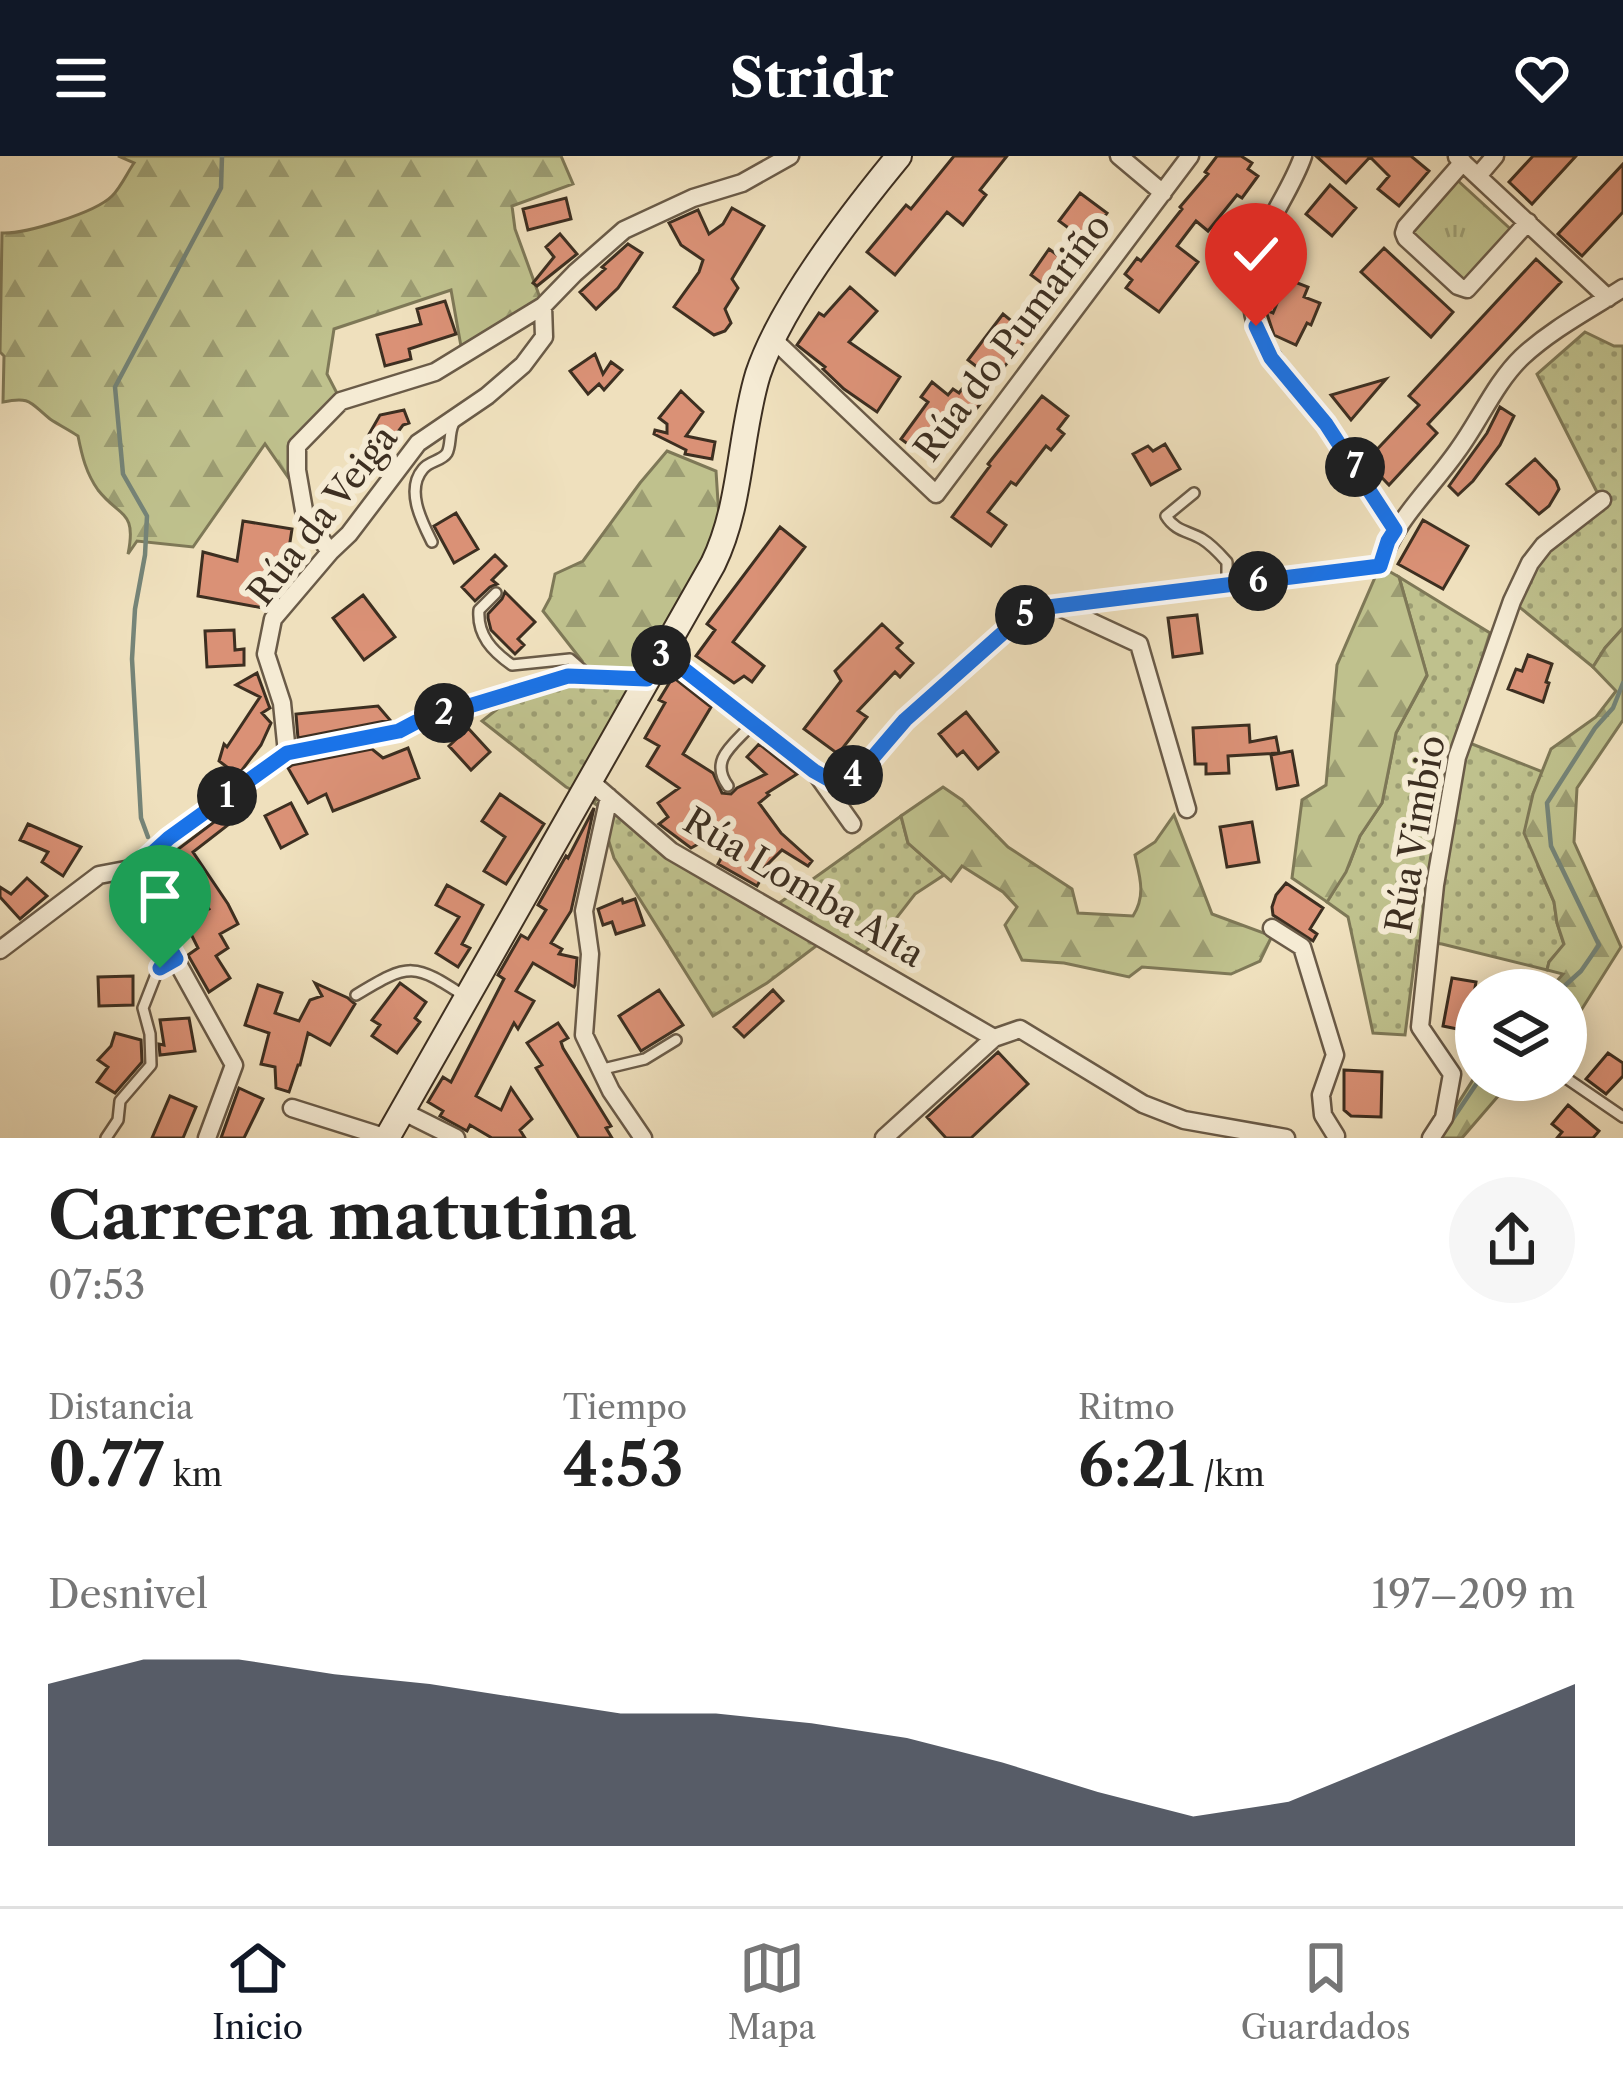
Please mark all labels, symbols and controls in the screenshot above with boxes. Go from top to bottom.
icon: menu [48,45,114,111]
text: Stridr [729,45,894,111]
icon: heart [1509,45,1575,111]
pin [1205,203,1307,326]
street label: Rúa do Pumariño [905,205,1119,469]
icon: check [1223,221,1289,287]
street label: Rúa da Veiga [238,416,406,614]
pin: 7 [1325,437,1385,497]
text: 7 [1346,446,1364,487]
pin: 6 [1228,551,1288,611]
text: 6 [1248,560,1268,601]
pin: 5 [995,585,1055,645]
text: 5 [1016,594,1034,635]
pin: 3 [631,625,691,685]
text: 3 [652,634,670,675]
pin: 2 [414,683,474,743]
text: 2 [434,692,454,733]
street label: Rúa Vimbio [1376,732,1454,936]
pin: 4 [823,745,883,805]
text: 4 [843,754,863,795]
pin: 1 [197,766,257,826]
text: 1 [220,775,234,816]
street label: Rúa Lomba Alta [676,798,932,976]
pin [109,845,211,968]
icon: arrive [127,863,193,929]
map controls [1455,969,1587,1101]
button: layers [1455,969,1587,1101]
text: Carrera matutina [48,1175,636,1256]
button: share [1449,1177,1575,1303]
text: 07:53 [48,1261,146,1309]
text: Distancia [48,1387,193,1428]
text: Tiempo [563,1387,687,1428]
text: Ritmo [1078,1387,1175,1428]
text: 0.77 [48,1428,164,1502]
text: 4:53 [563,1428,683,1502]
text: 6:21 [1078,1428,1194,1502]
text: km [164,1454,223,1495]
text: /km [1194,1454,1265,1495]
text: Desnivel [48,1570,208,1618]
text: 197–209 m [1372,1570,1575,1618]
tab: Inicio [212,1935,303,2048]
tab: Mapa [728,1935,816,2048]
tab: Guardados [1241,1935,1411,2048]

